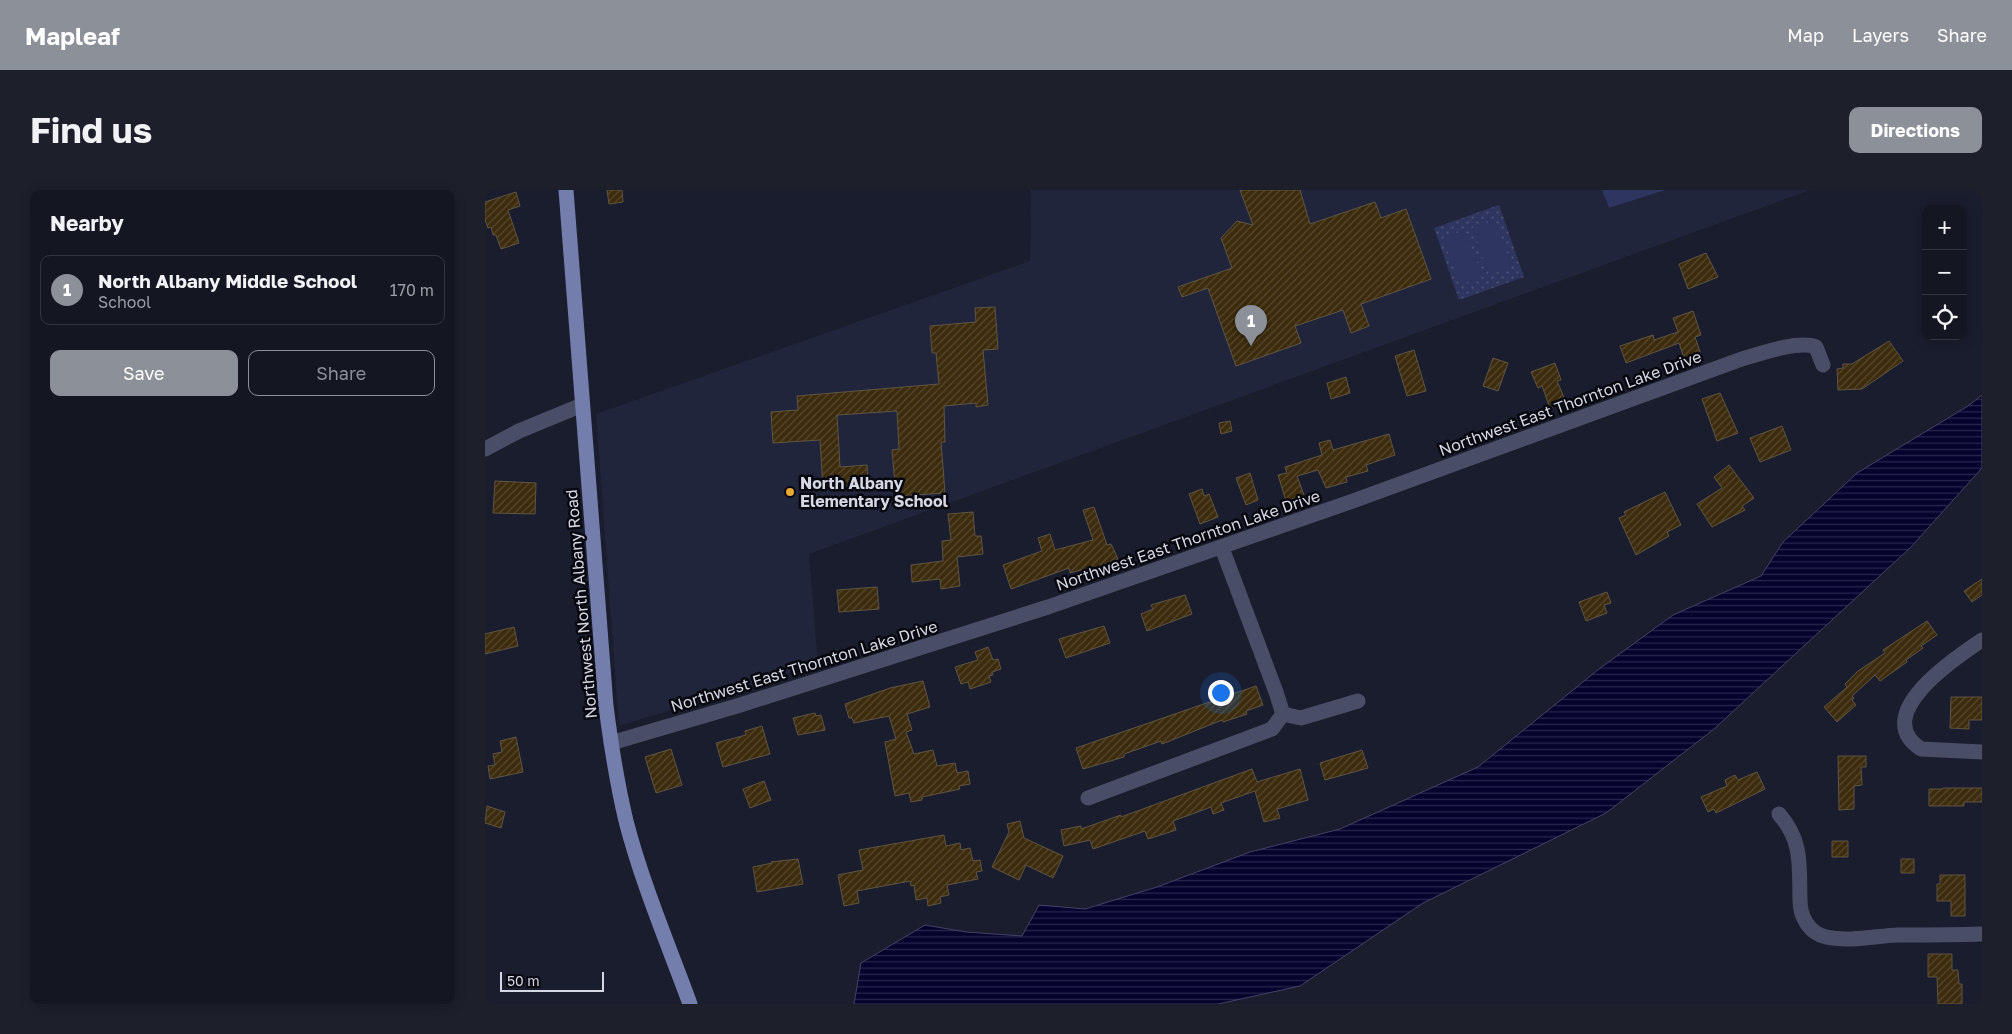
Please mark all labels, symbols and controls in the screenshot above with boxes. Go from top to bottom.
text: Mapleaf [25,21,120,50]
text: Map [1787,24,1824,46]
text: Layers [1852,24,1909,46]
text: Share [1937,24,1987,46]
button: Directions [1849,107,1982,153]
text: Find us [30,109,152,151]
map controls [1922,205,1967,340]
button: + [1922,205,1967,250]
text: Nearby [50,210,124,236]
button: − [1922,250,1967,295]
text: North Albany Middle School [98,269,357,292]
text: 1 [63,280,71,300]
text: 170 m [390,280,434,300]
text: School [98,292,151,312]
button: locate [1922,295,1967,340]
pin: 1 [1235,305,1267,346]
street label: Northwest East Thornton Lake Drive [1436,346,1704,460]
button: Save [50,350,238,396]
button: Share [248,350,435,396]
place label: North Albany Elementary School [800,473,949,511]
street label: Northwest East Thornton Lake Drive [1053,485,1323,595]
marker: North Albany Elementary School [784,486,796,498]
street label: Northwest North Albany Road [561,489,601,719]
street label: Northwest East Thornton Lake Drive [668,616,940,716]
your location [1208,680,1234,706]
scale bar [500,969,604,992]
text: 50 m [507,972,540,989]

